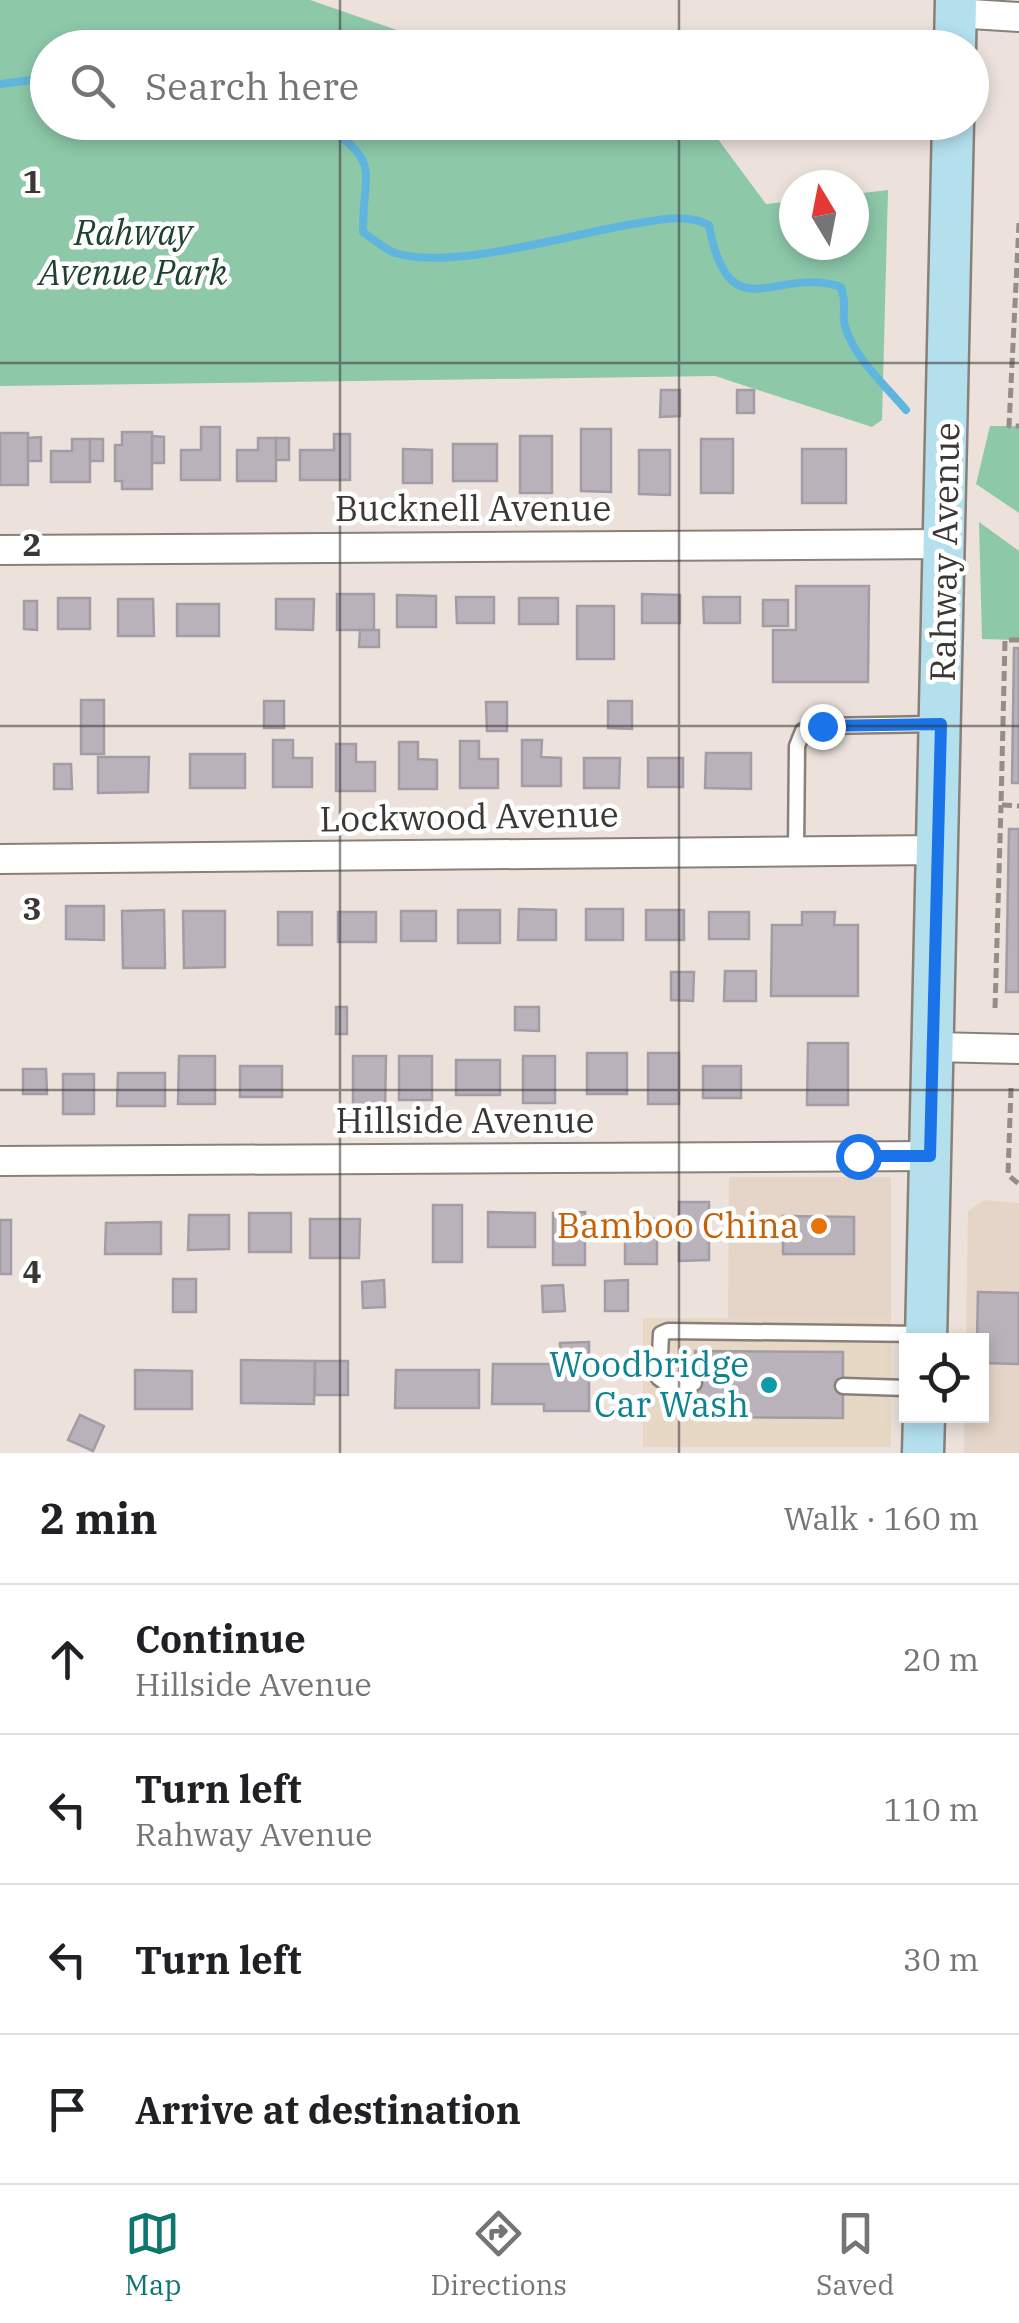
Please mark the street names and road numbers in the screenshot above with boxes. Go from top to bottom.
street label: Rahway Avenue [919,422,969,682]
street label: Bucknell Avenue [335,485,611,531]
street label: Lockwood Avenue [319,790,619,842]
street label: Hillside Avenue [336,1097,594,1143]

